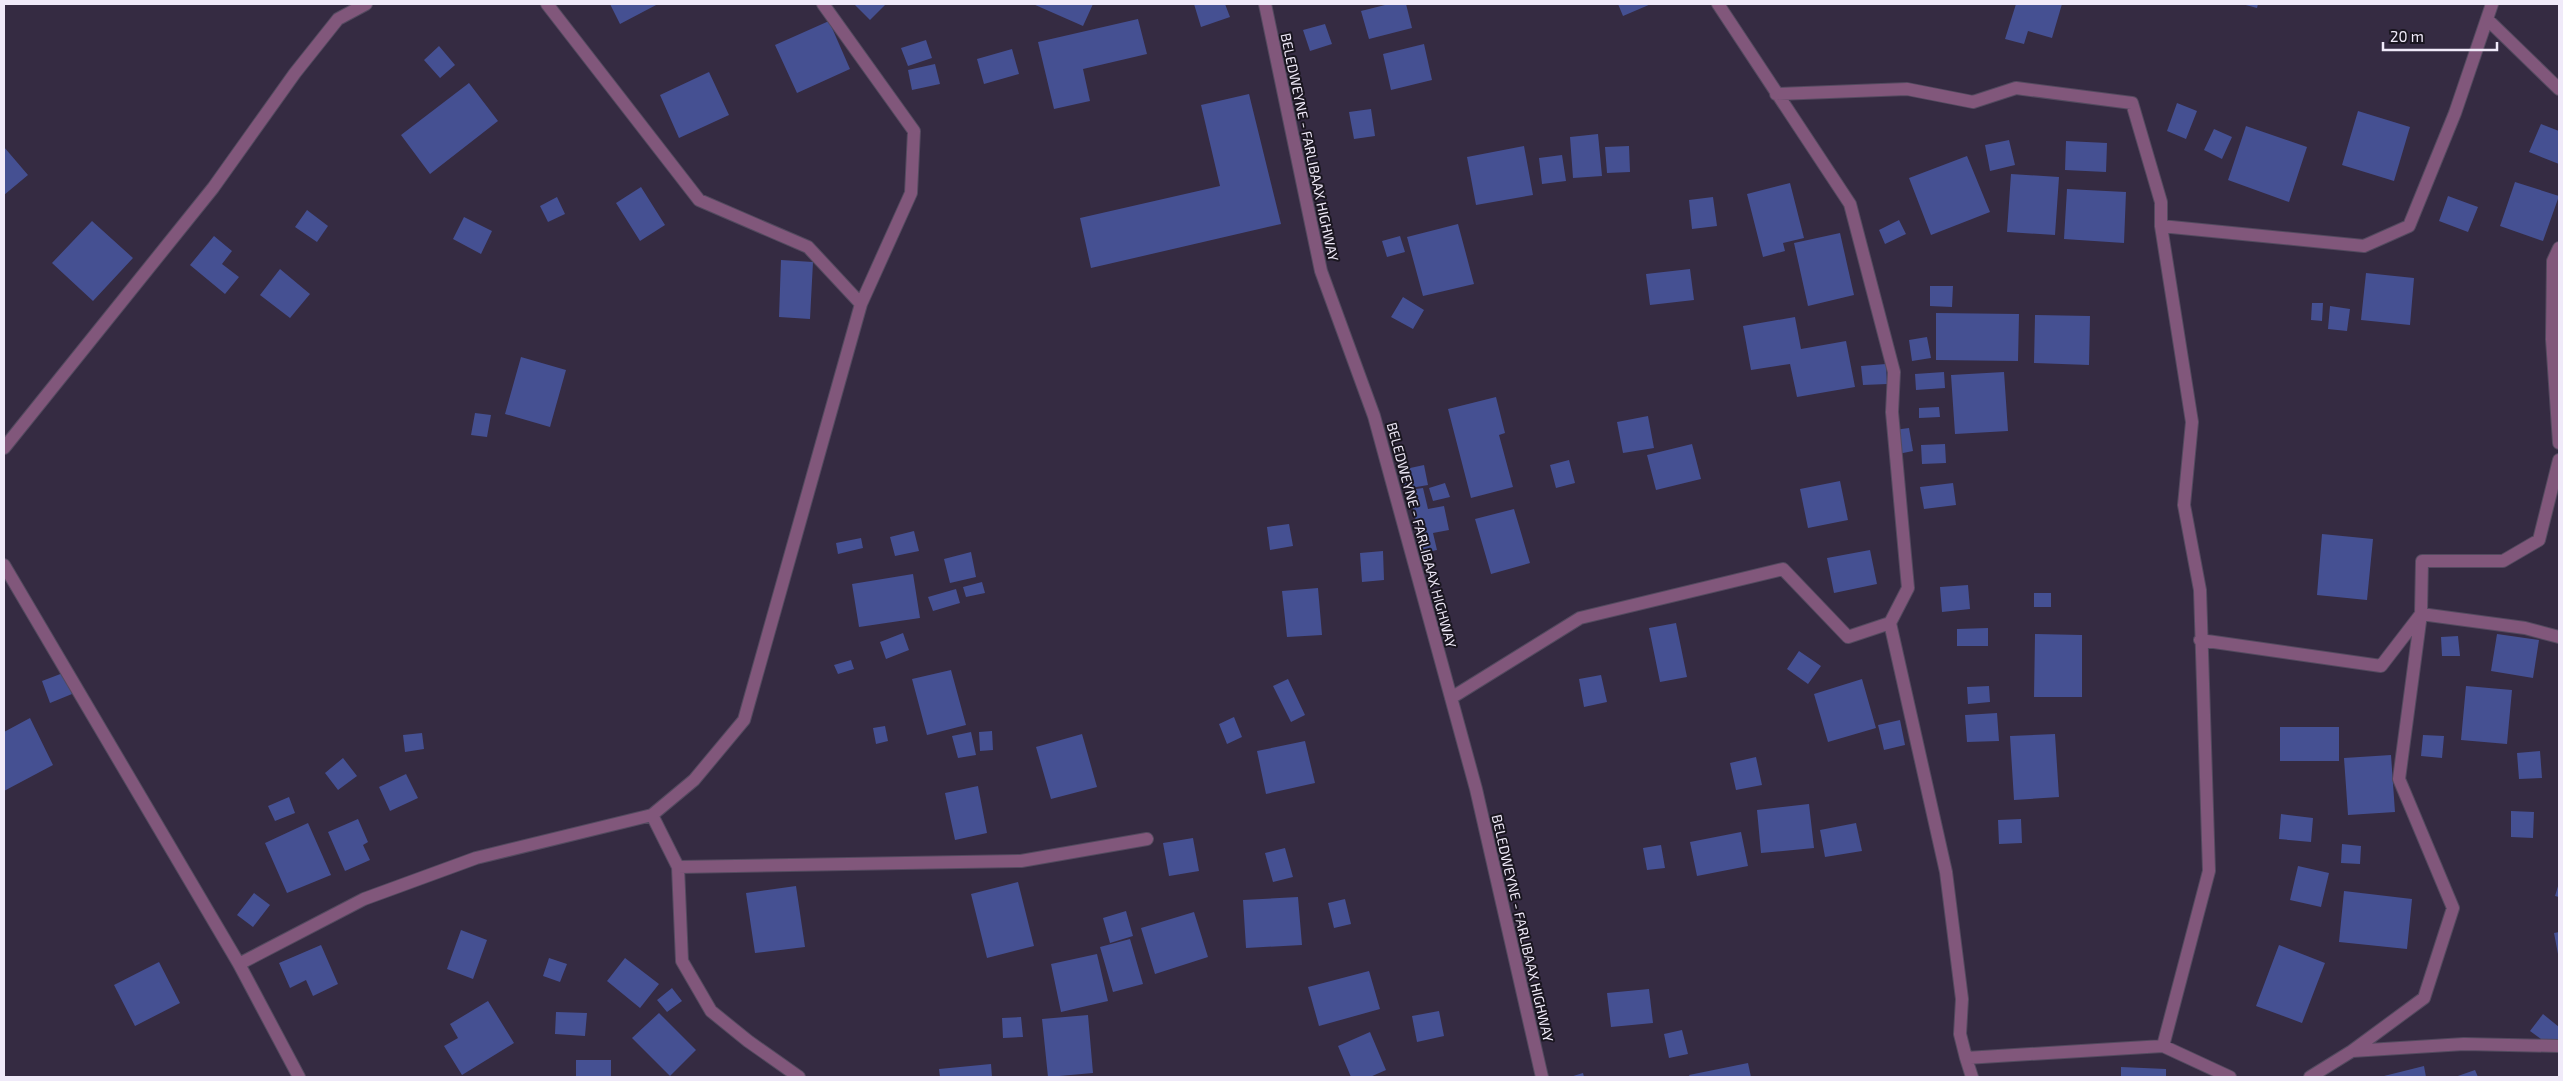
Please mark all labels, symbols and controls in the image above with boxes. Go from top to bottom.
scale bar [2383,20,2497,52]
text: 20 m [2390,27,2424,45]
street label: BELEDWEYNE - FARLIBAAX HIGHWAY [1277,31,1343,263]
street label: BELEDWEYNE - FARLIBAAX HIGHWAY [1384,420,1460,650]
street label: BELEDWEYNE - FARLIBAAX HIGHWAY [1489,813,1557,1043]

